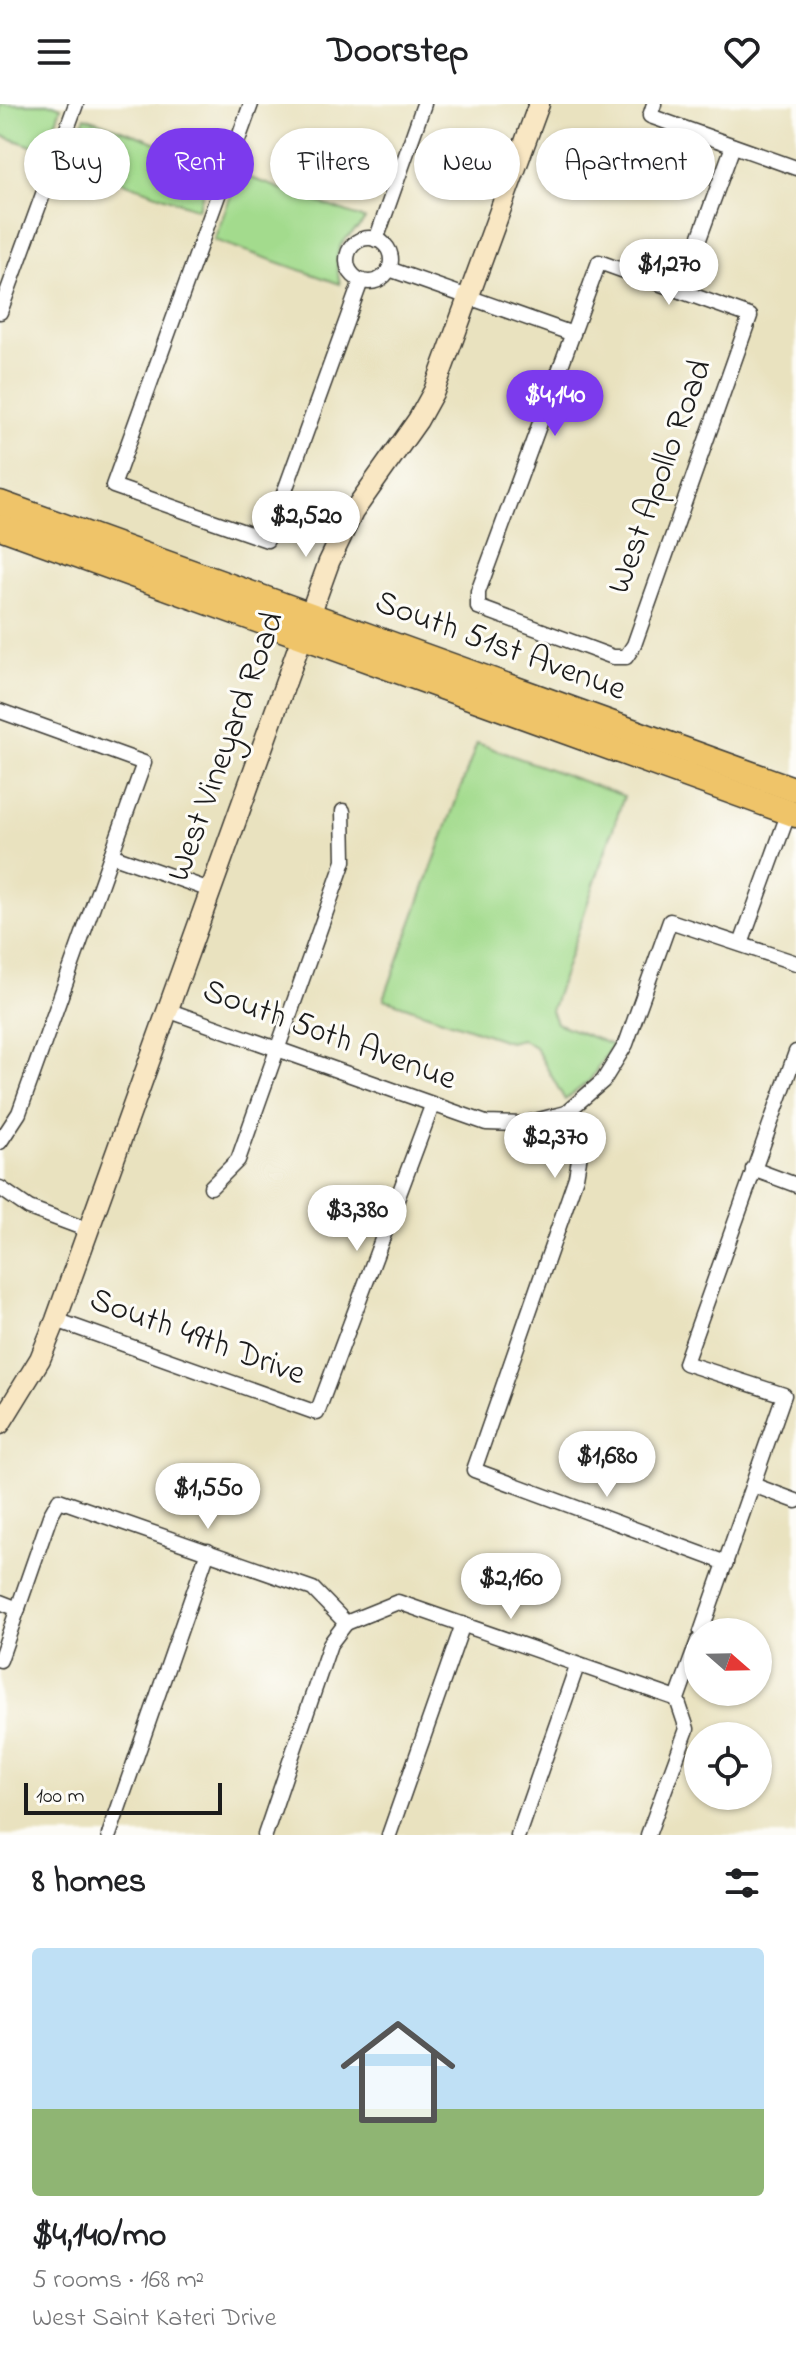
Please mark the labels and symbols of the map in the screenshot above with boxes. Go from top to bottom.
pin: $1,270 [604,239,734,307]
street label: West Apollo Road [595,353,727,601]
pin: $4,140 [490,370,620,438]
pin: $2,520 [241,491,371,559]
street label: South 51st Avenue [367,578,633,716]
street label: West Vineyard Road [155,605,299,889]
street label: South 50th Avenue [195,967,464,1105]
pin: $2,370 [490,1112,620,1180]
pin: $3,380 [292,1185,422,1253]
street label: South 49th Drive [82,1276,313,1400]
pin: $1,680 [542,1431,672,1499]
pin: $1,550 [143,1463,273,1531]
pin: $2,160 [446,1553,576,1621]
north arrow [684,1618,772,1706]
scale bar [24,1779,222,1815]

